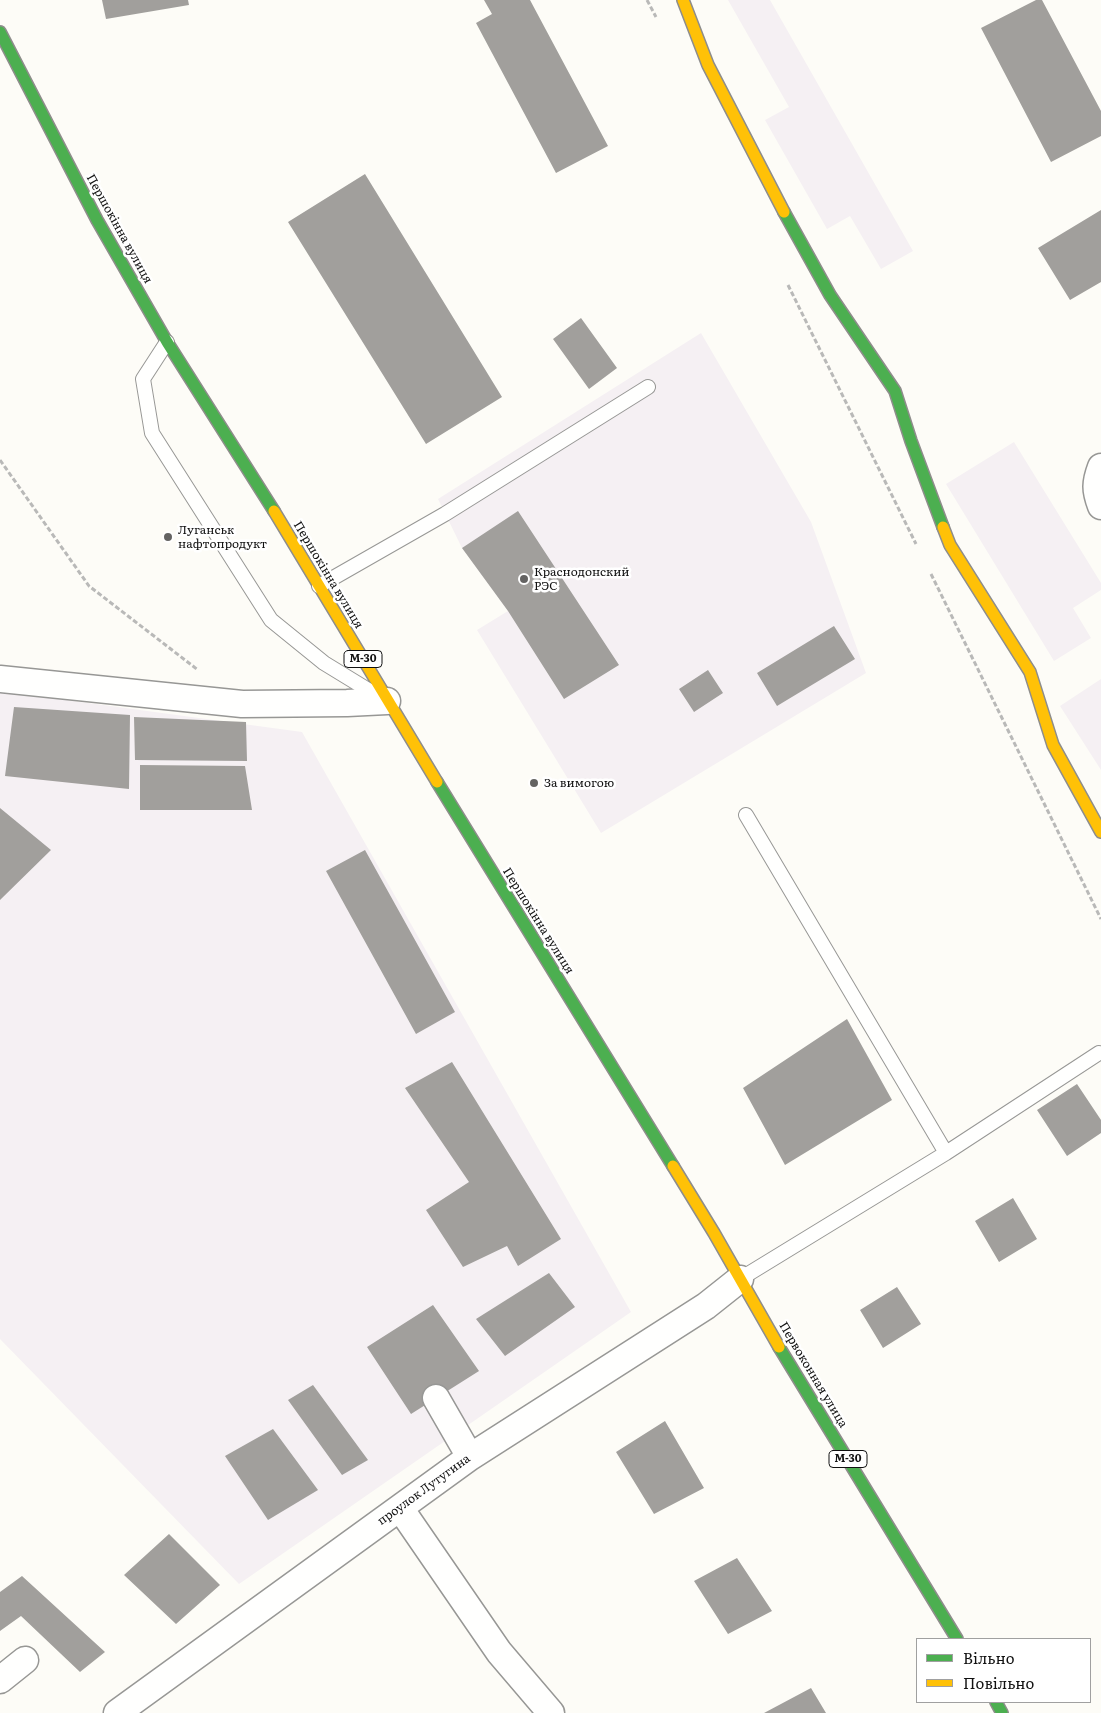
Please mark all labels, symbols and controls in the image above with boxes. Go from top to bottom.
street label: Першокінна вулиця [83,172,155,286]
street label: Першокінна вулиця [290,519,366,631]
place label: Луганськ нафтопродукт [178,523,267,551]
marker: Луганськ нафтопродукт [162,531,174,543]
place label: Краснодонский РЭС [534,565,630,593]
marker: Краснодонский РЭС [518,573,530,585]
road number: М-30 [344,651,382,668]
place label: За вимогою [544,776,614,790]
marker: За вимогою [528,777,540,789]
street label: Першокінна вулиця [499,865,577,977]
street label: Первоконная улица [776,1320,850,1430]
road number: М-30 [829,1450,867,1468]
street label: проулок Лутугина [375,1451,473,1529]
legend [916,1638,1091,1703]
text: Вільно [963,1646,1014,1669]
text: Повільно [963,1671,1034,1694]

